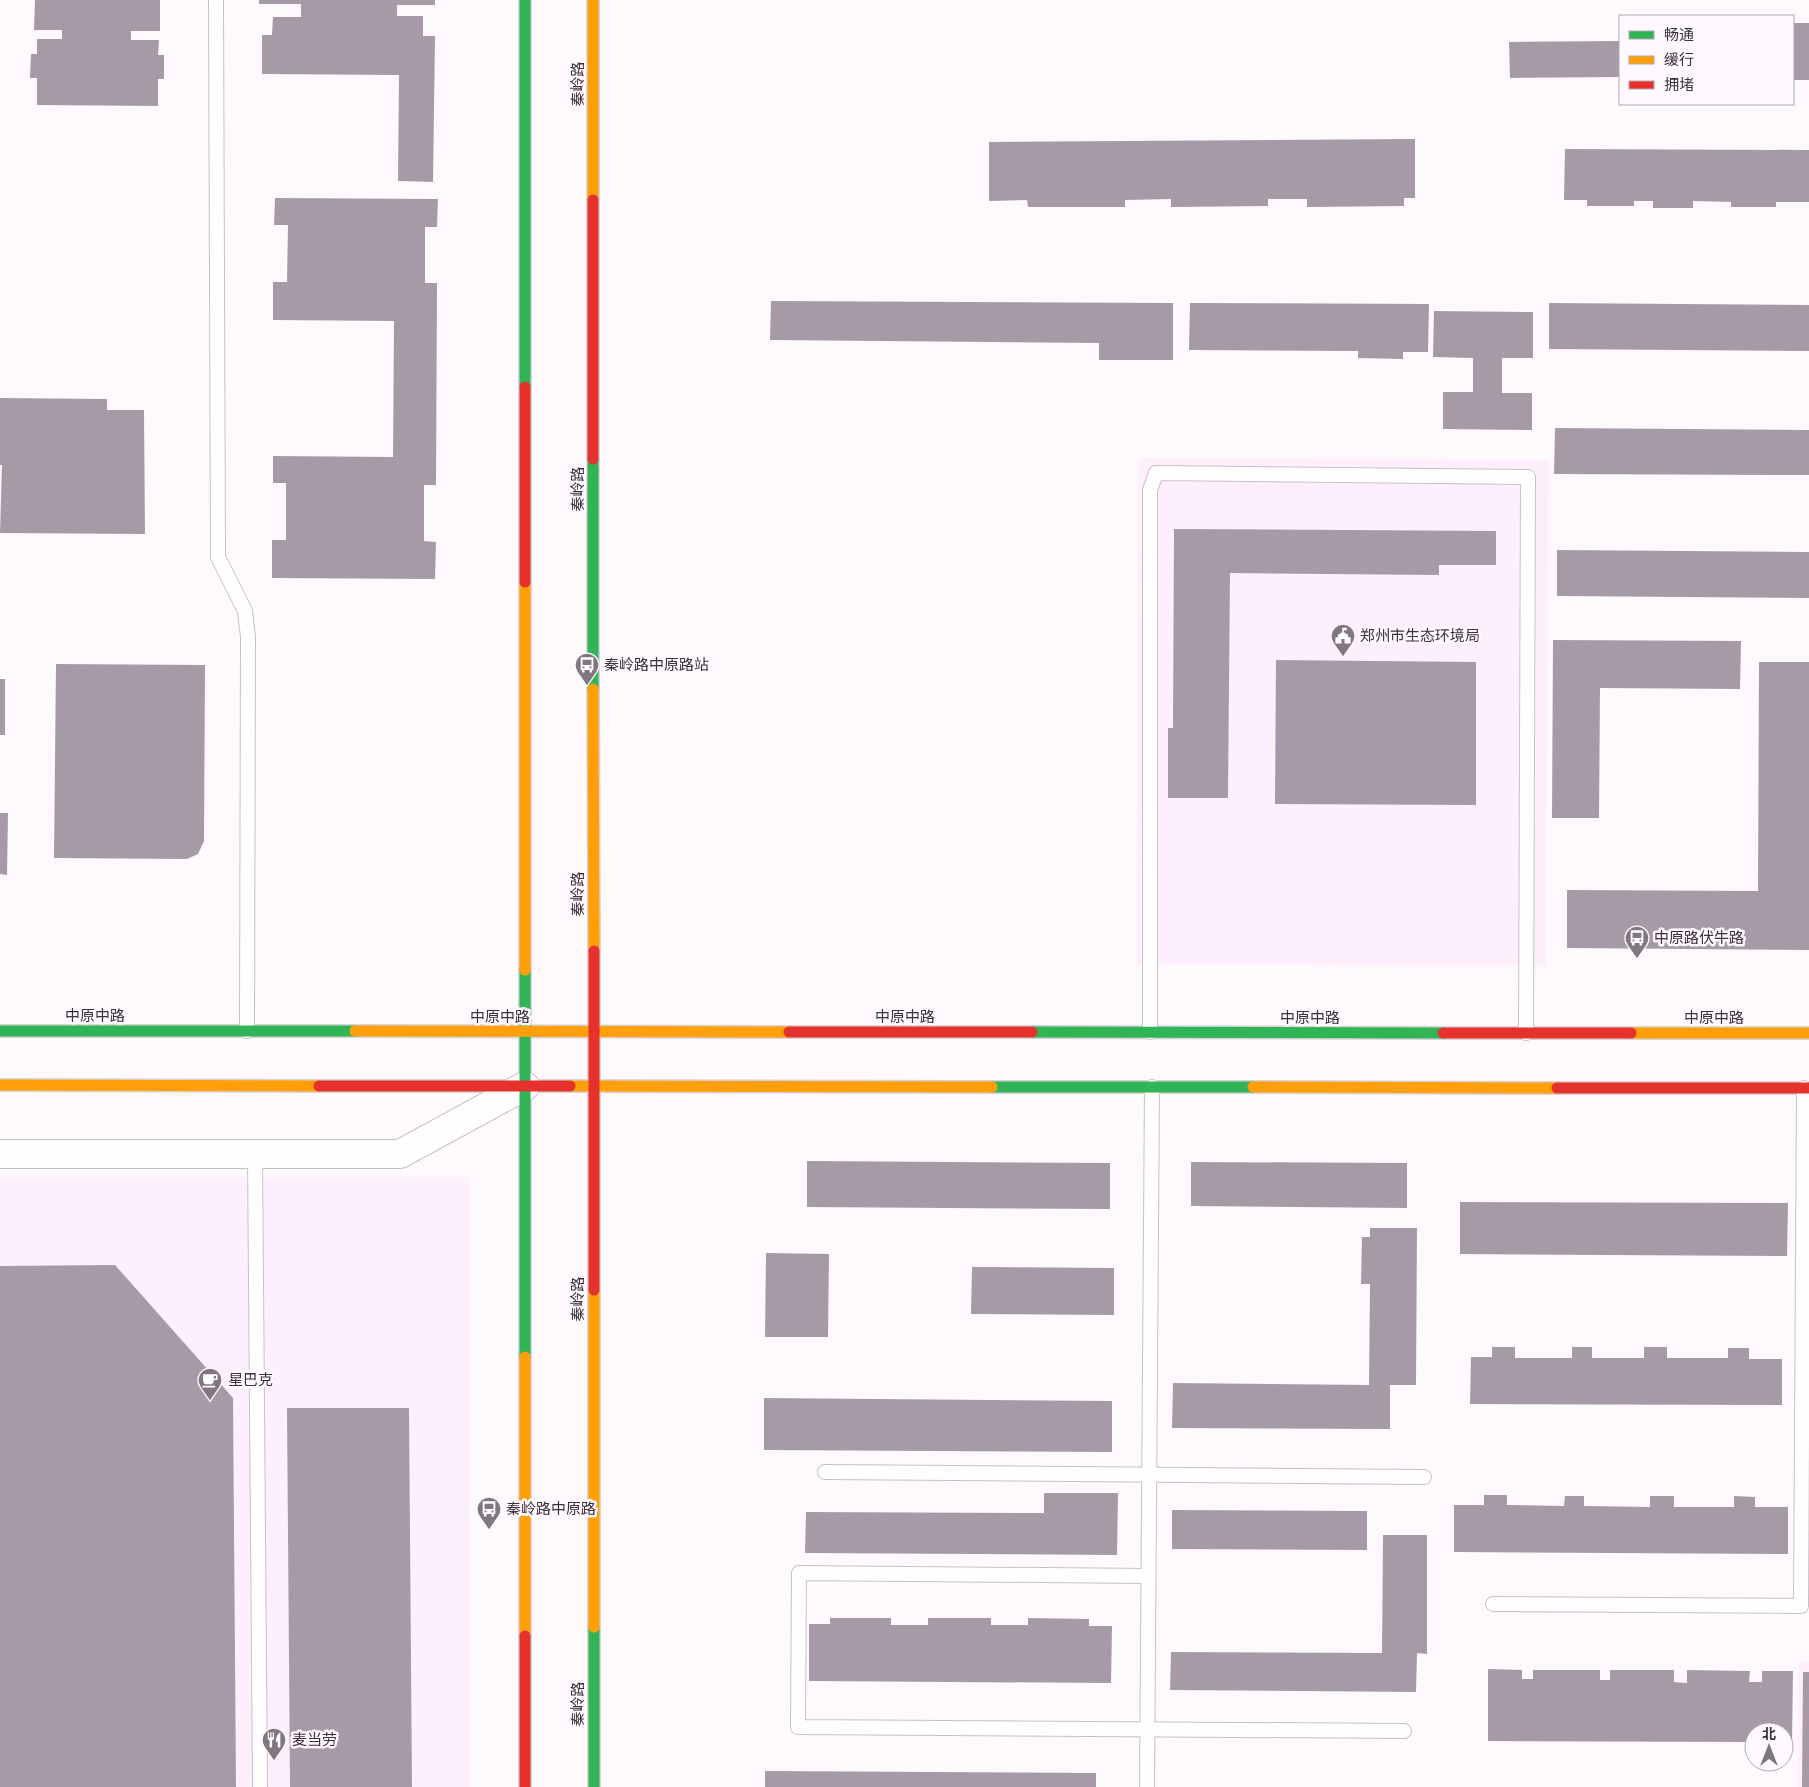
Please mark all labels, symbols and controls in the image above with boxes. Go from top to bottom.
legend [1619,15,1794,105]
text: 畅通 [1664,25,1694,44]
text: 缓行 [1664,50,1694,69]
street label: 秦岭路 [568,61,587,107]
text: 拥堵 [1664,75,1694,94]
street label: 秦岭路 [568,466,587,512]
public building icon: 郑州市生态环境局 [1330,623,1356,657]
place label: 郑州市生态环境局 [1360,626,1480,645]
bus stop icon: 秦岭路中原路站 [574,652,600,686]
place label: 秦岭路中原路站 [604,655,709,674]
street label: 秦岭路 [568,871,587,917]
bus stop icon: 中原路伏牛路 [1624,925,1650,959]
place label: 中原路伏牛路 [1654,928,1744,947]
street label: 中原中路 [65,1006,125,1025]
street label: 中原中路 [470,1007,530,1026]
street label: 中原中路 [875,1007,935,1026]
street label: 中原中路 [1280,1008,1340,1027]
street label: 中原中路 [1684,1008,1744,1027]
street label: 秦岭路 [568,1276,587,1322]
cafe icon: 星巴克 [197,1367,223,1401]
place label: 星巴克 [228,1370,273,1389]
bus stop icon: 秦岭路中原路 [476,1496,502,1530]
place label: 秦岭路中原路 [506,1499,596,1518]
street label: 秦岭路 [568,1681,587,1727]
north arrow [1744,1722,1794,1772]
text: 北 [1762,1725,1776,1743]
restaurant icon: 麦当劳 [261,1727,287,1761]
place label: 麦当劳 [292,1730,337,1749]

